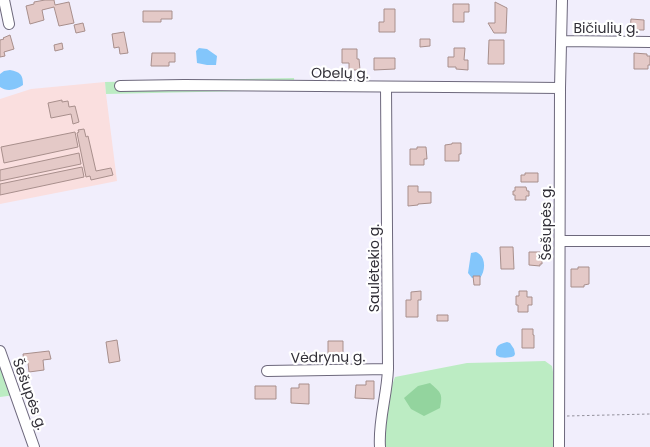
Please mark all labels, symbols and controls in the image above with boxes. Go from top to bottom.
street label: Bičiulių g. [574,18,639,38]
street label: Obelų g. [311,62,369,84]
street label: Šešupės g. [536,186,556,260]
street label: Saulėtekio g. [364,224,384,312]
street label: Vėdrynų g. [290,346,366,368]
street label: Šešupės g. [8,355,52,433]

